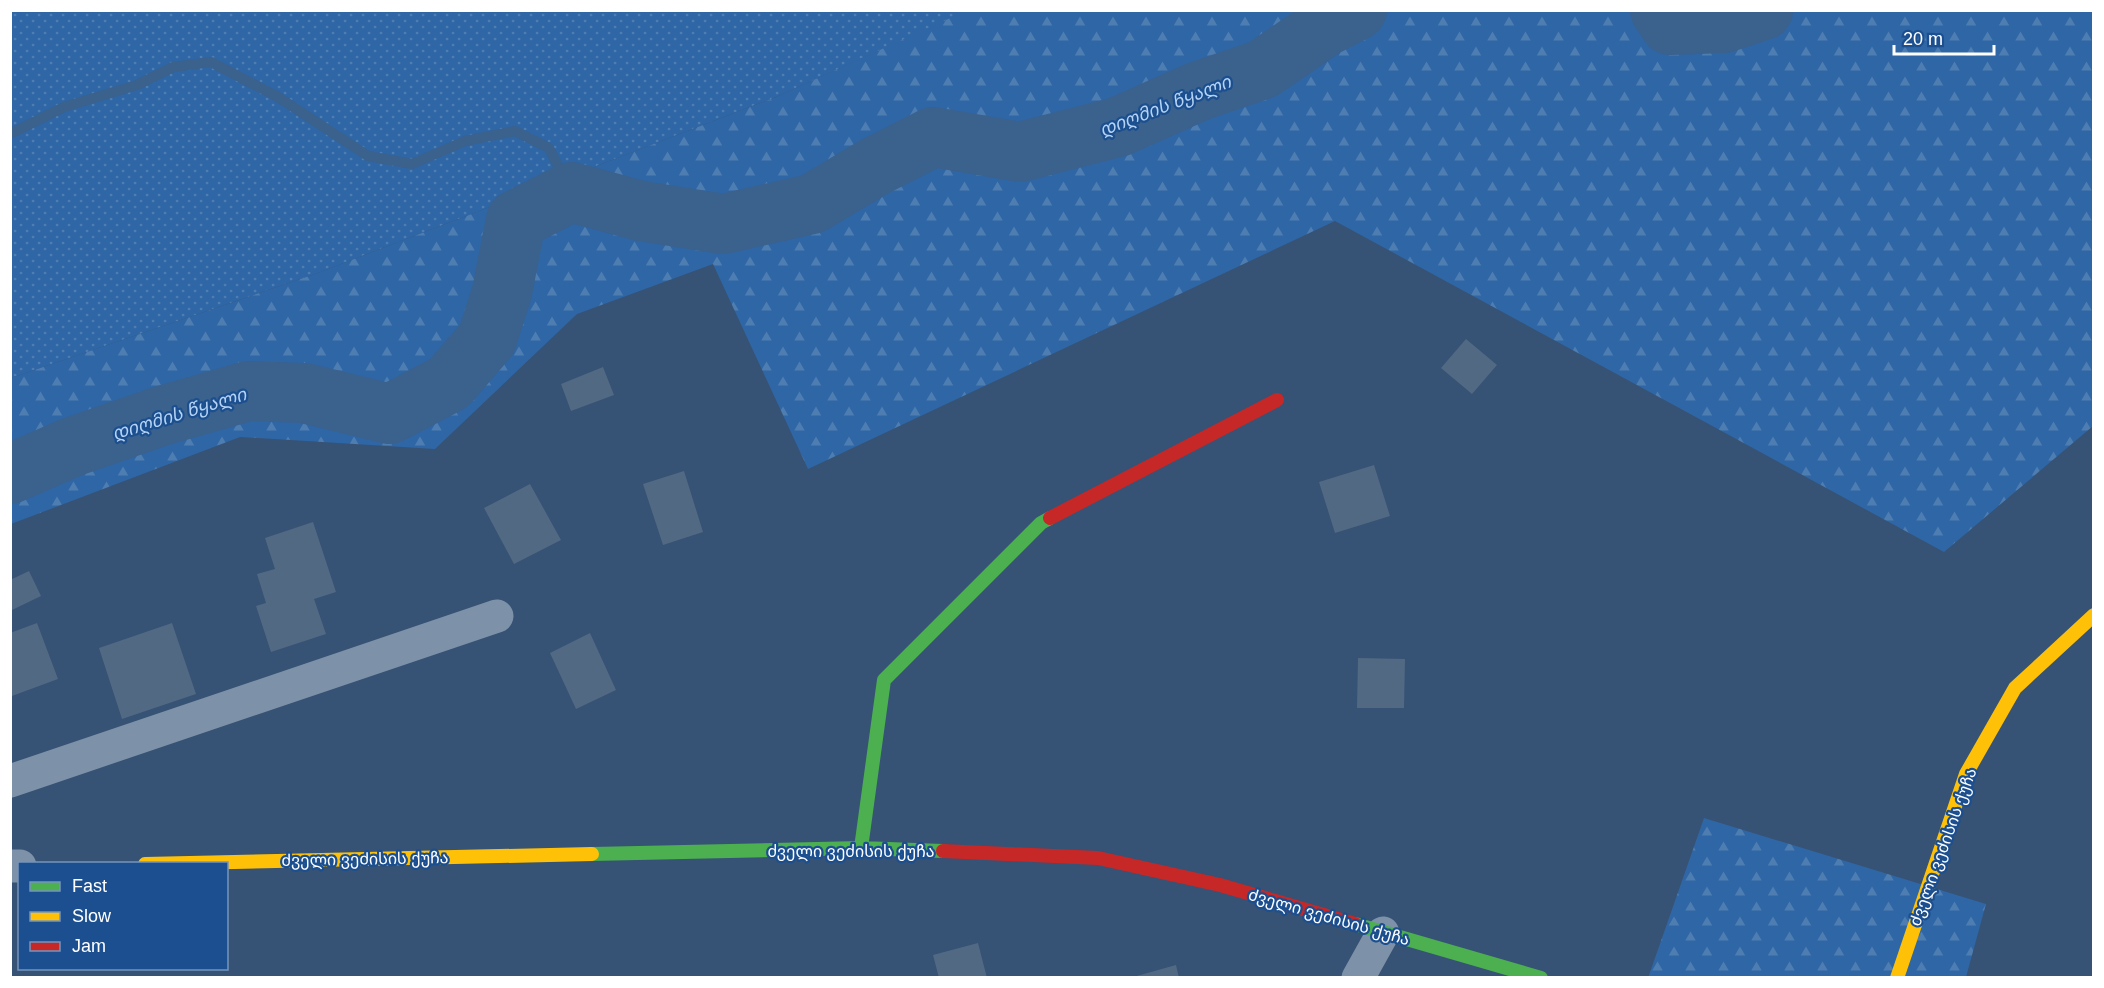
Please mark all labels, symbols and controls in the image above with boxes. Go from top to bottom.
scale bar [1894,18,1994,56]
text: 20 m [1903,29,1943,49]
water label: დიღმის წყალი [1096,71,1235,141]
water label: დიღმის წყალი [110,384,249,445]
street label: ძველი ვეძისის ქუჩა [1906,766,1981,929]
street label: ძველი ვეძისის ქუჩა [767,843,935,862]
street label: ძველი ვეძისის ქუჩა [281,849,449,871]
legend [18,862,228,970]
text: Fast [72,876,107,896]
street label: ძველი ვეძისის ქუჩა [1246,886,1412,950]
text: Slow [72,906,112,926]
text: Jam [72,936,106,956]

